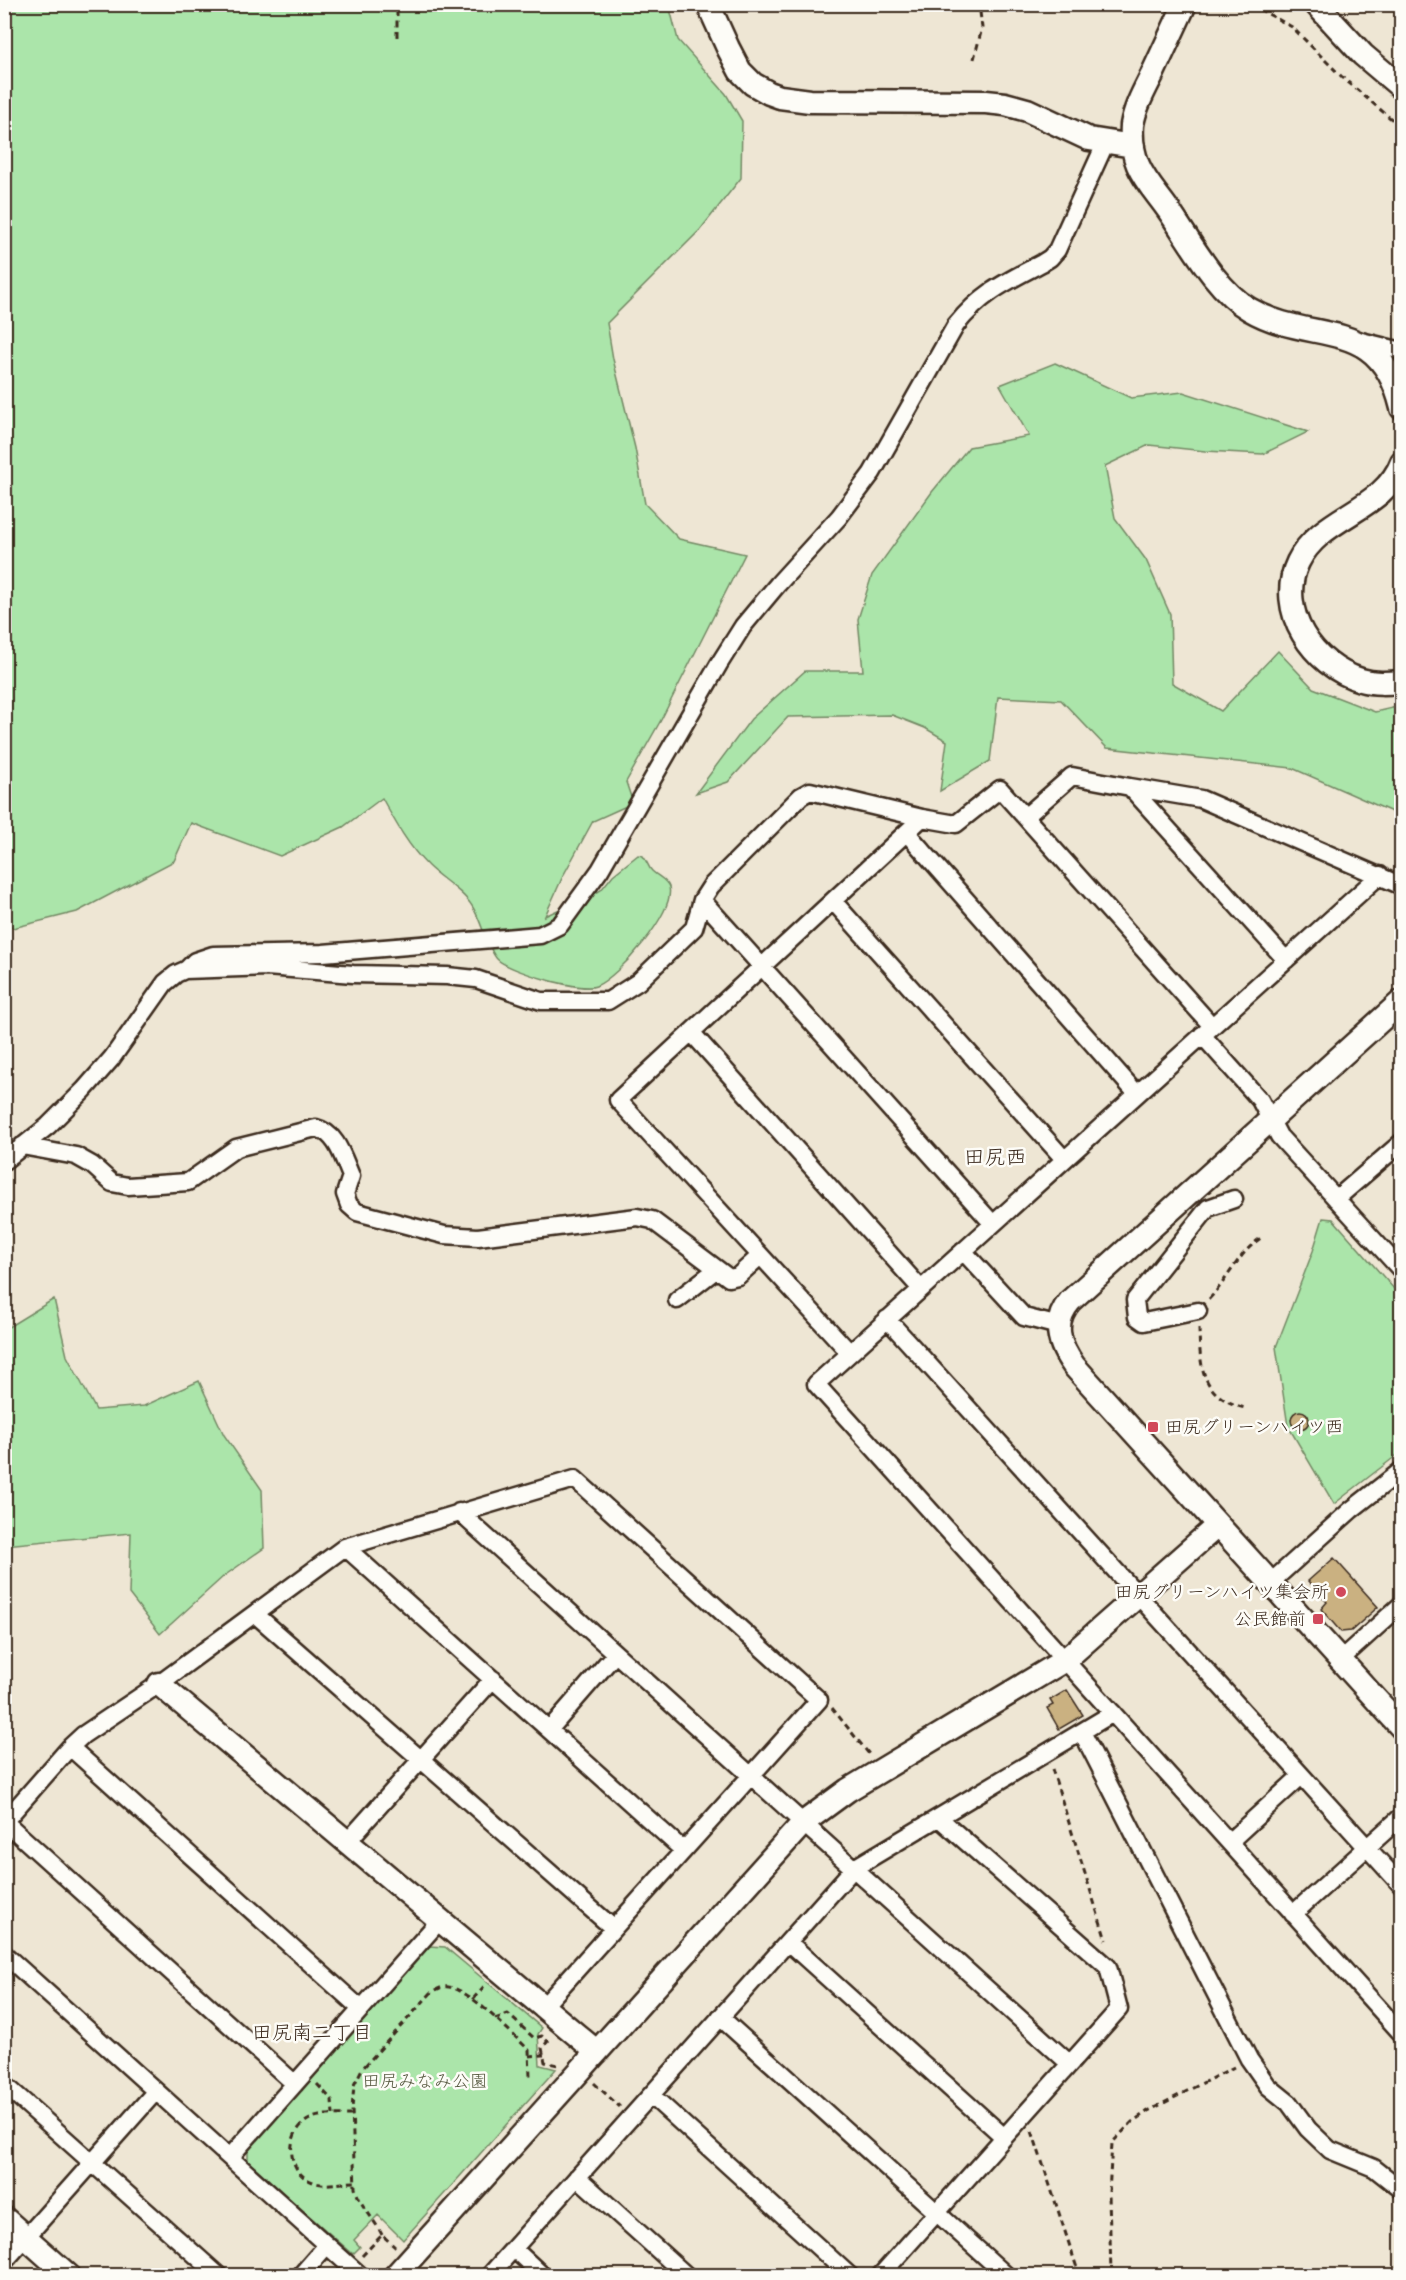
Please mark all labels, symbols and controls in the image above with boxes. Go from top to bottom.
district label: 田尻西 [964,1142,1027,1171]
place label: 田尻グリーンハイツ西 [1165,1414,1343,1439]
marker: 田尻グリーンハイツ西 [1146,1420,1160,1434]
place label: 田尻グリーンハイツ集会所 [1115,1579,1329,1604]
marker: 田尻グリーンハイツ集会所 [1334,1585,1348,1599]
place label: 公民館前 [1234,1606,1306,1631]
marker: 公民館前 [1311,1612,1325,1626]
district label: 田尻南二丁目 [252,2018,372,2045]
park label: 田尻みなみ公園 [362,2068,488,2093]

